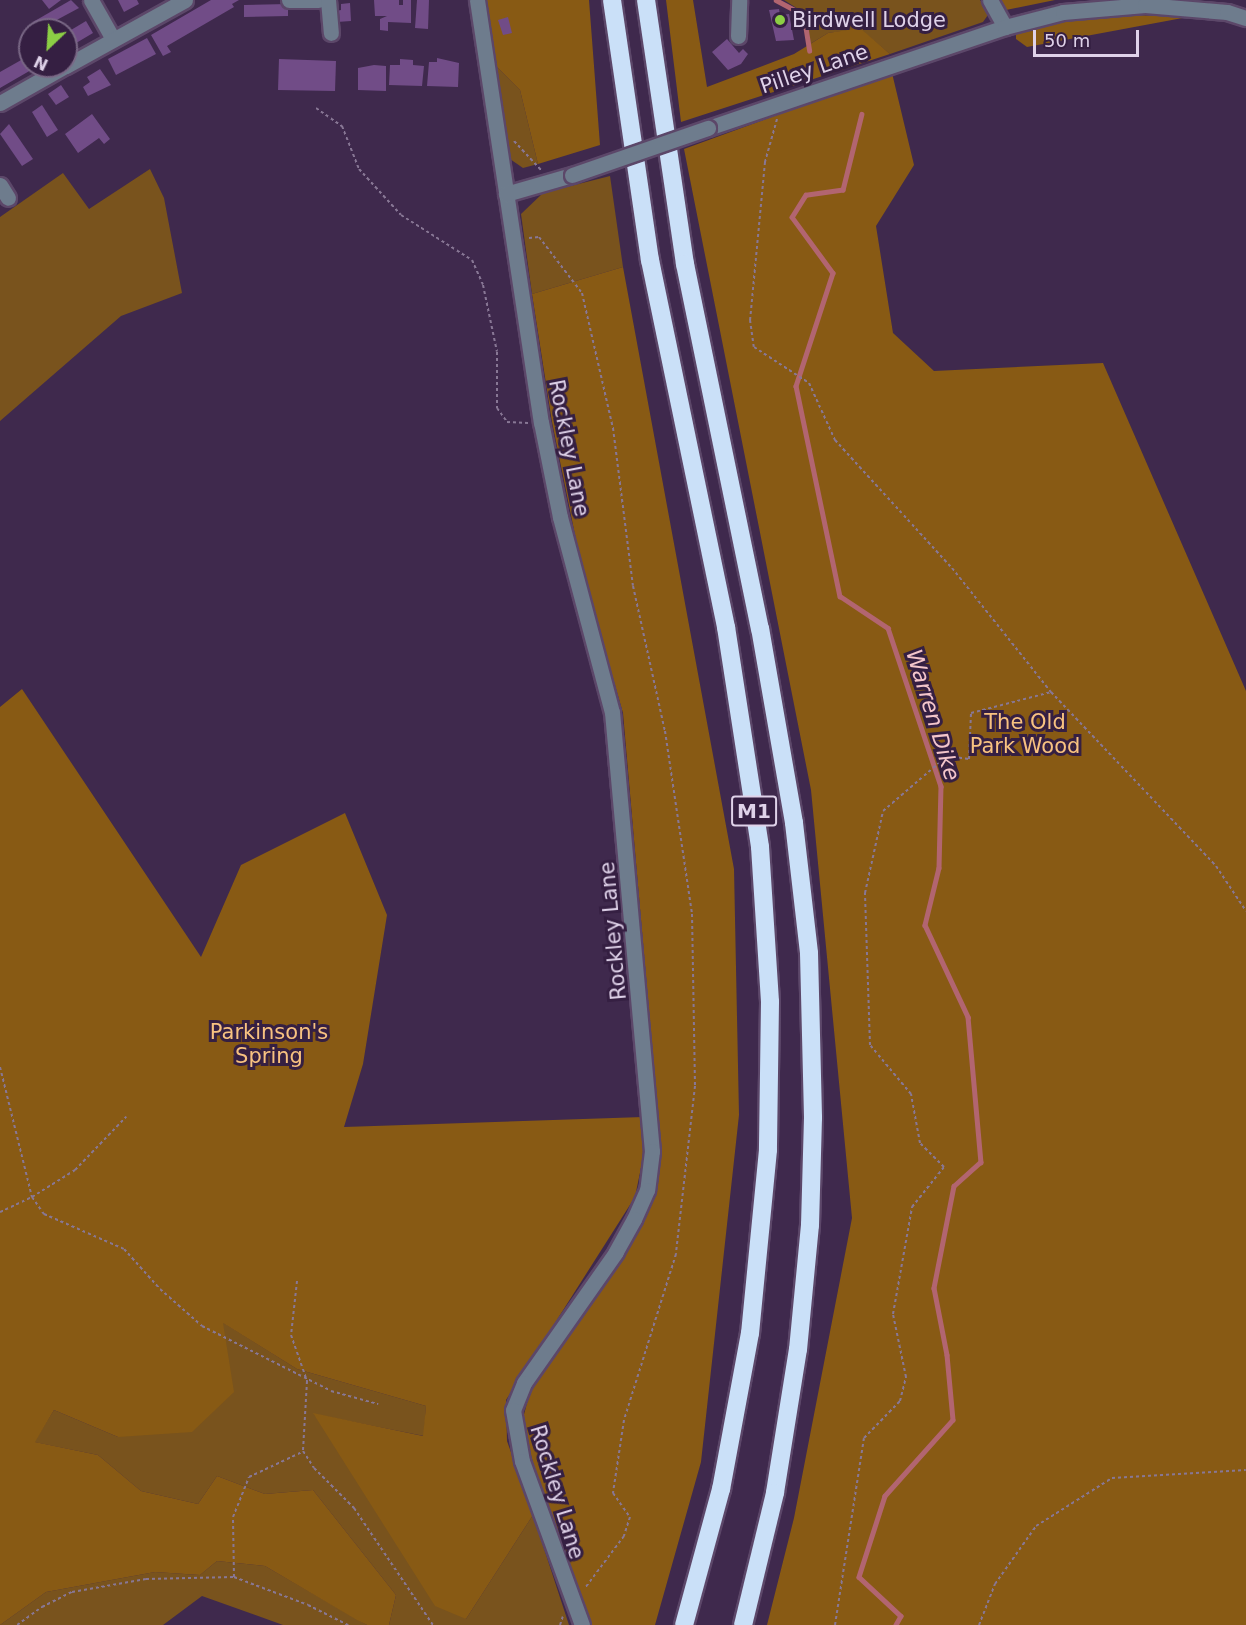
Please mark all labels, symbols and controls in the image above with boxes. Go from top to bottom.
place label: Birdwell Lodge [792,7,946,33]
marker: Birdwell Lodge [773,13,787,27]
north arrow [18,18,78,78]
scale bar [1036,18,1142,56]
text: 50 m [1044,30,1090,51]
street label: Pilley Lane [757,39,871,99]
text: N [31,52,51,74]
street label: Rockley Lane [543,377,595,519]
water label: Warren Dike [901,646,965,784]
park label: The Old Park Wood [970,709,1080,759]
road number: M1 [730,794,778,828]
street label: Rockley Lane [594,861,632,1001]
park label: Parkinson's Spring [210,1019,328,1069]
street label: Rockley Lane [525,1422,589,1562]

